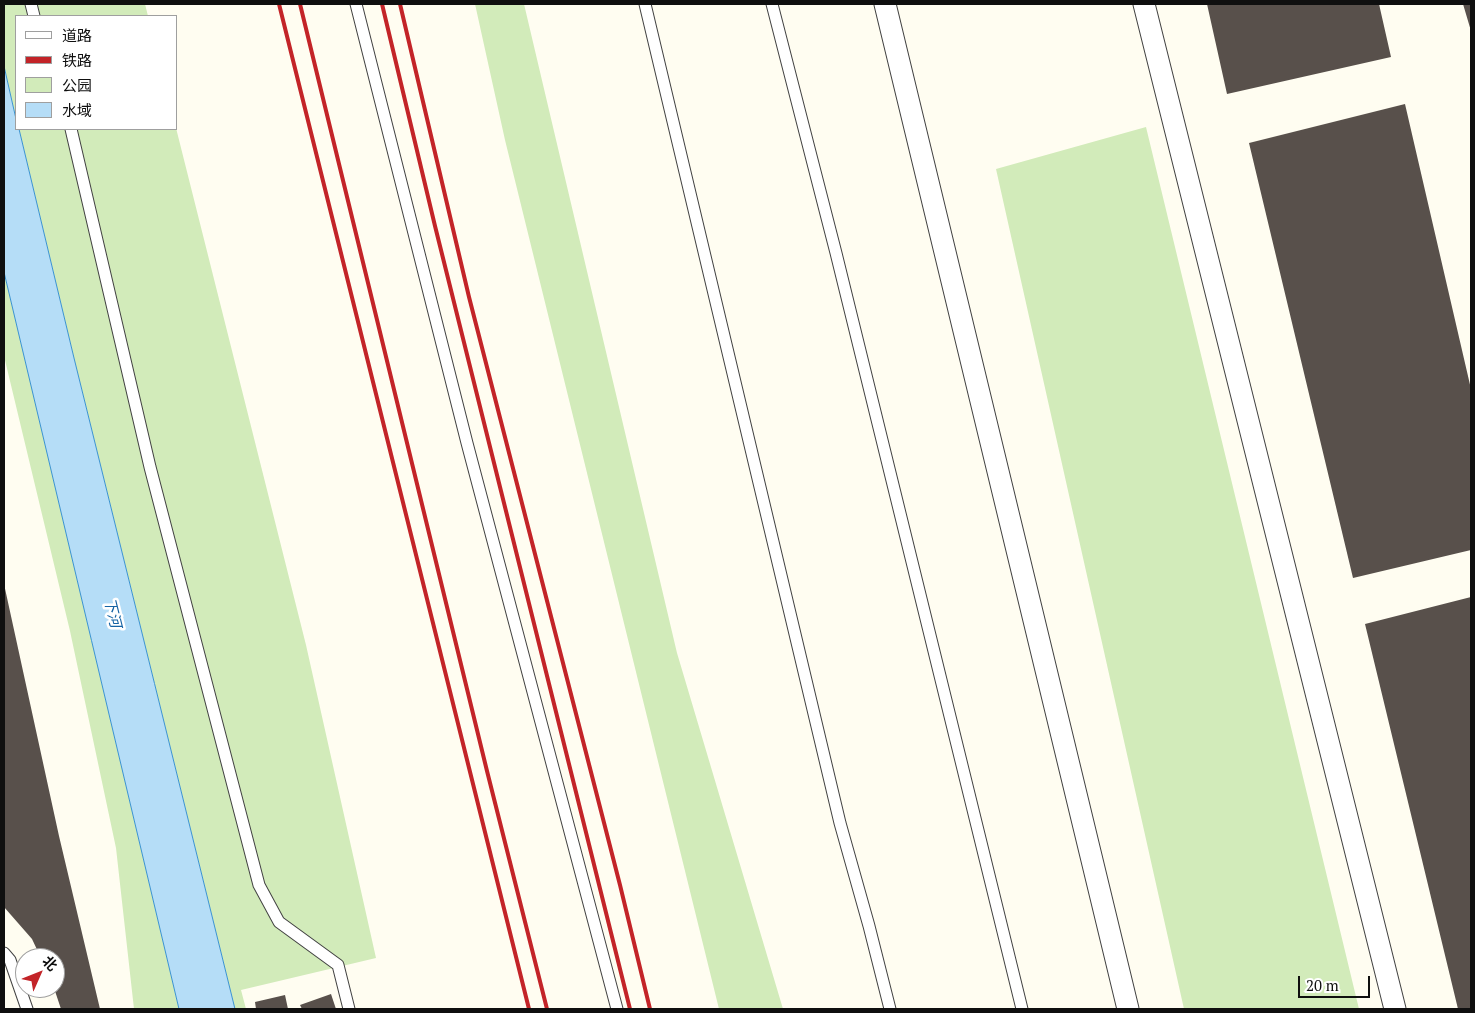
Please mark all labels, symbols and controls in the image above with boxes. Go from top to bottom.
legend [15,15,178,130]
text: 道路 [62,25,92,45]
text: 铁路 [62,50,92,70]
text: 公园 [62,75,92,95]
text: 水域 [62,100,92,120]
water label: 下河 [100,596,124,630]
north arrow [15,948,65,998]
text: 北 [39,951,62,975]
scale bar [1300,966,1372,998]
text: 20 m [1306,975,1339,995]

